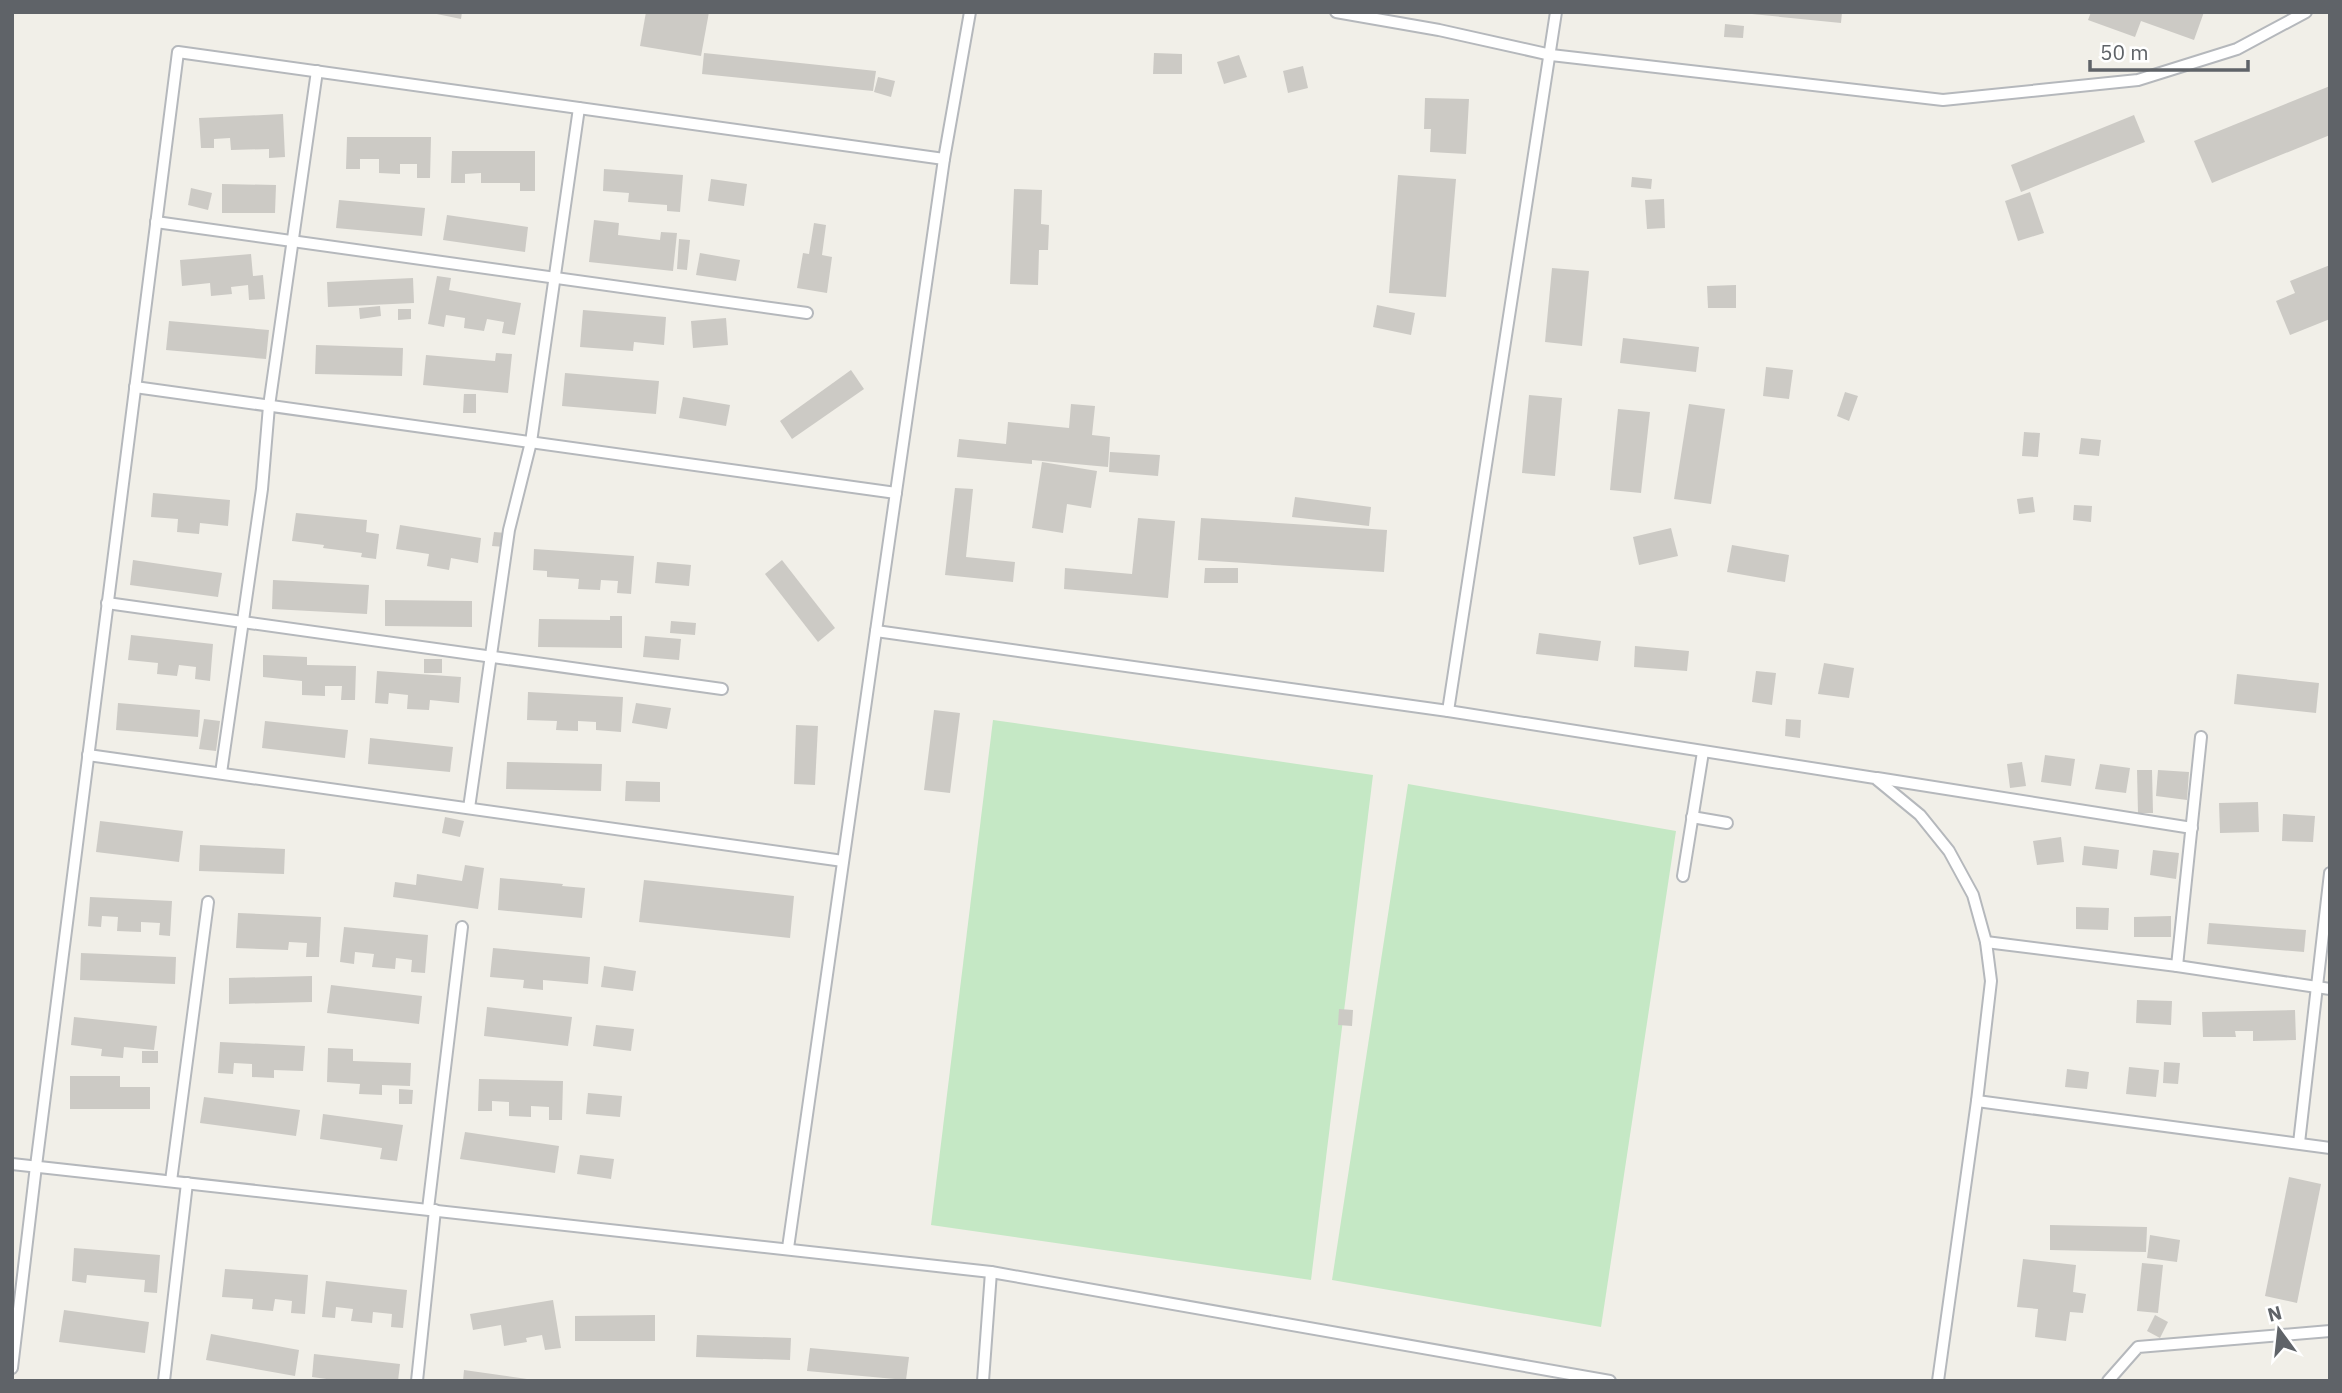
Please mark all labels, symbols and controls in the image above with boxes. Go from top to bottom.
scale bar [2090,28,2248,72]
text: 50 m [2100,38,2149,66]
north arrow [2244,1295,2314,1365]
text: N [2265,1300,2284,1327]

